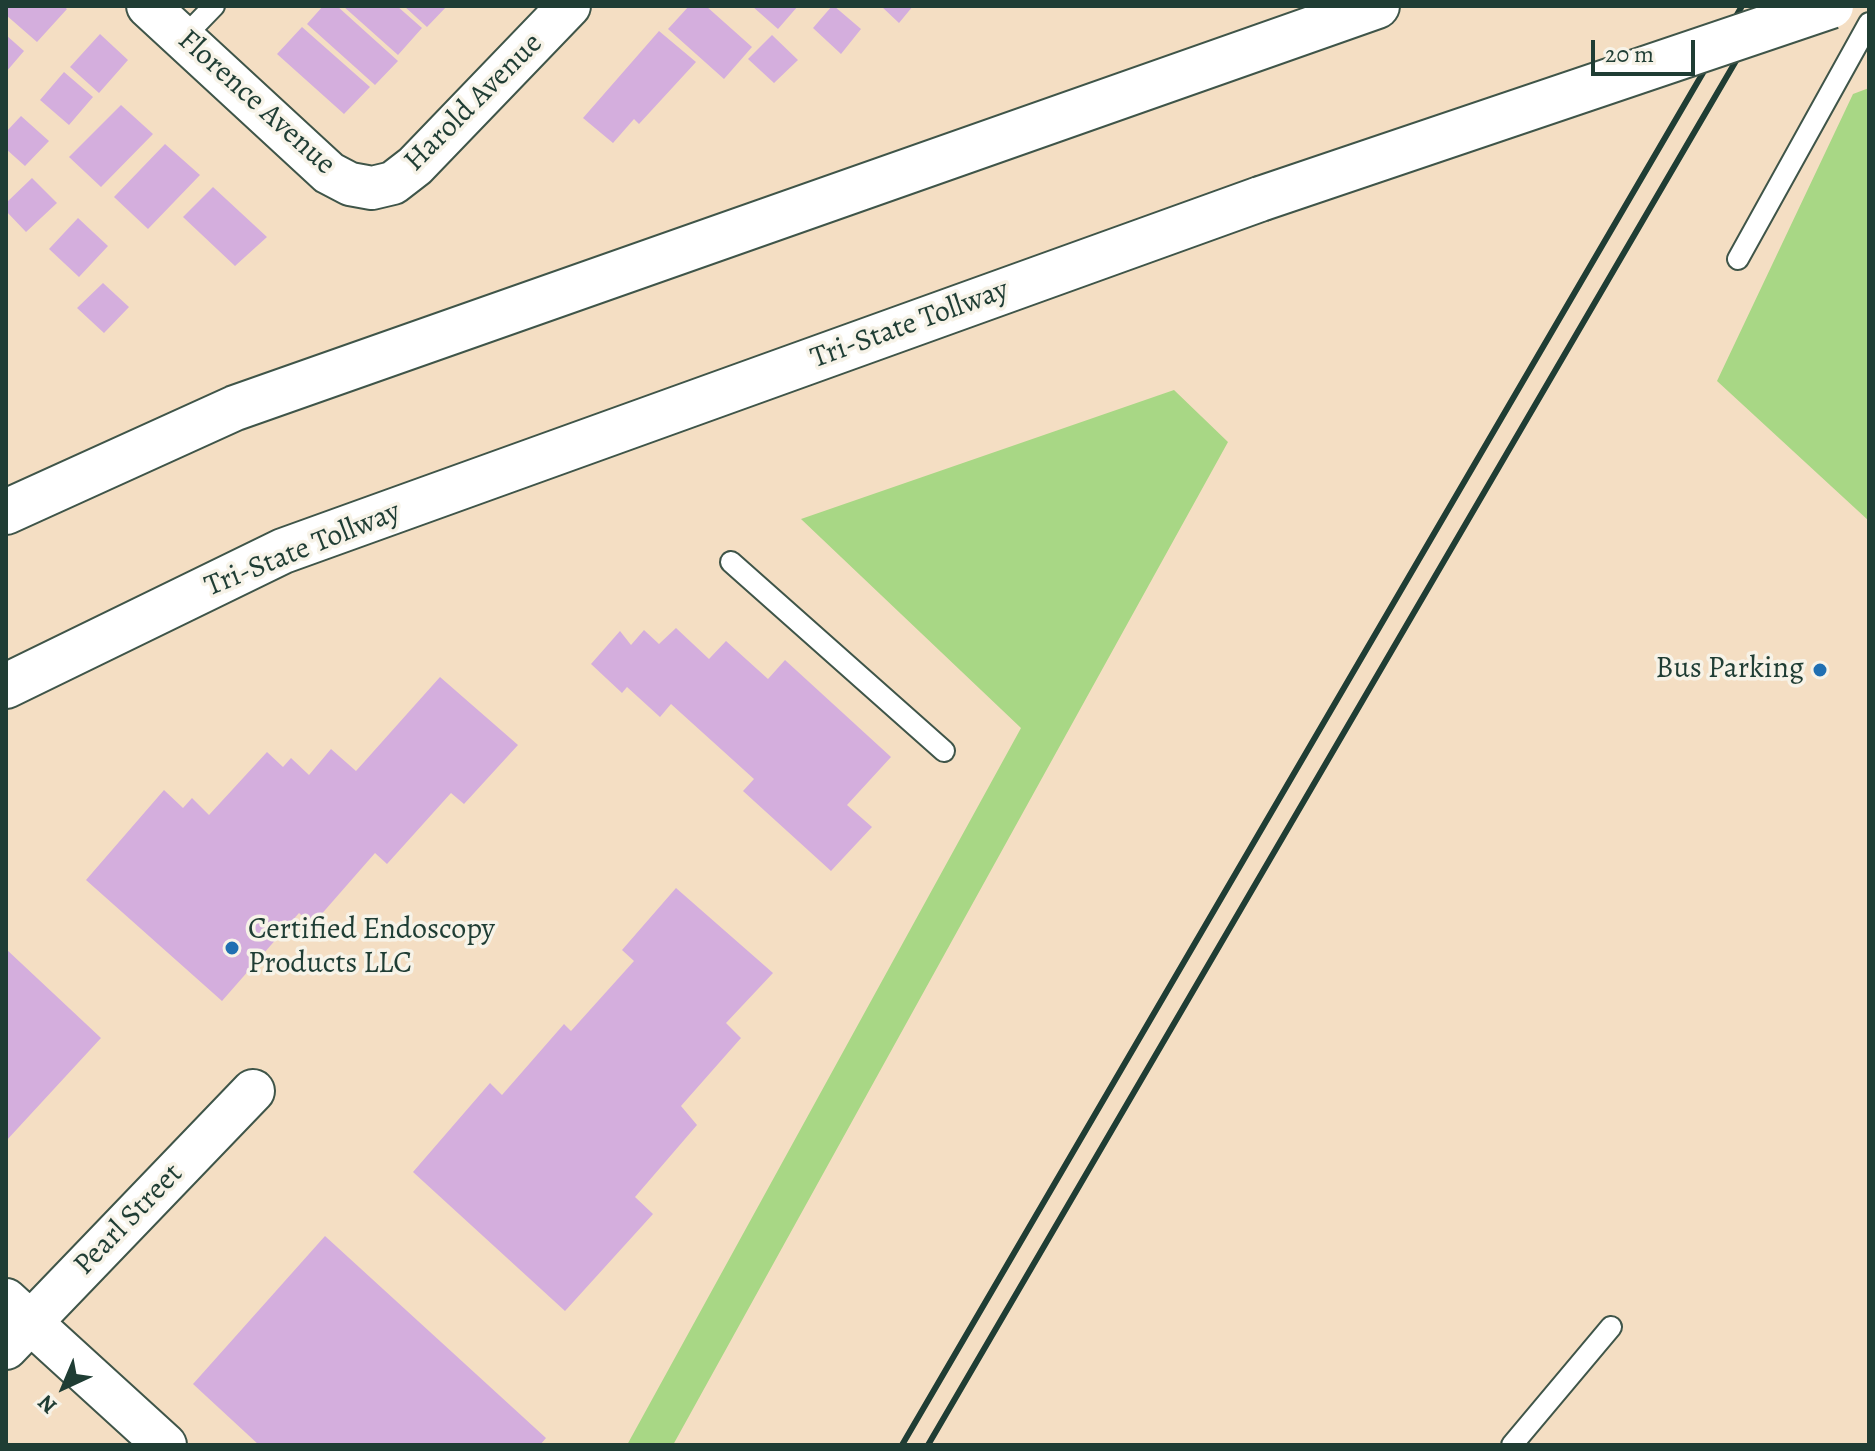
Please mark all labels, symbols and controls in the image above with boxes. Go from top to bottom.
street label: Florence Avenue [170,23,342,183]
scale bar [1595,24,1699,74]
street label: Harold Avenue [397,26,551,180]
text: 20 m [1605,38,1654,70]
street label: Tri-State Tollway [806,273,1014,377]
street label: Tri-State Tollway [200,494,406,606]
place label: Bus Parking [1656,652,1804,688]
marker: Bus Parking [1811,661,1829,679]
place label: Certified Endoscopy Products LLC [248,913,495,984]
marker: Certified Endoscopy Products LLC [223,939,241,957]
street label: Pearl Street [67,1157,191,1283]
north arrow [24,1347,104,1427]
text: N [31,1388,64,1421]

